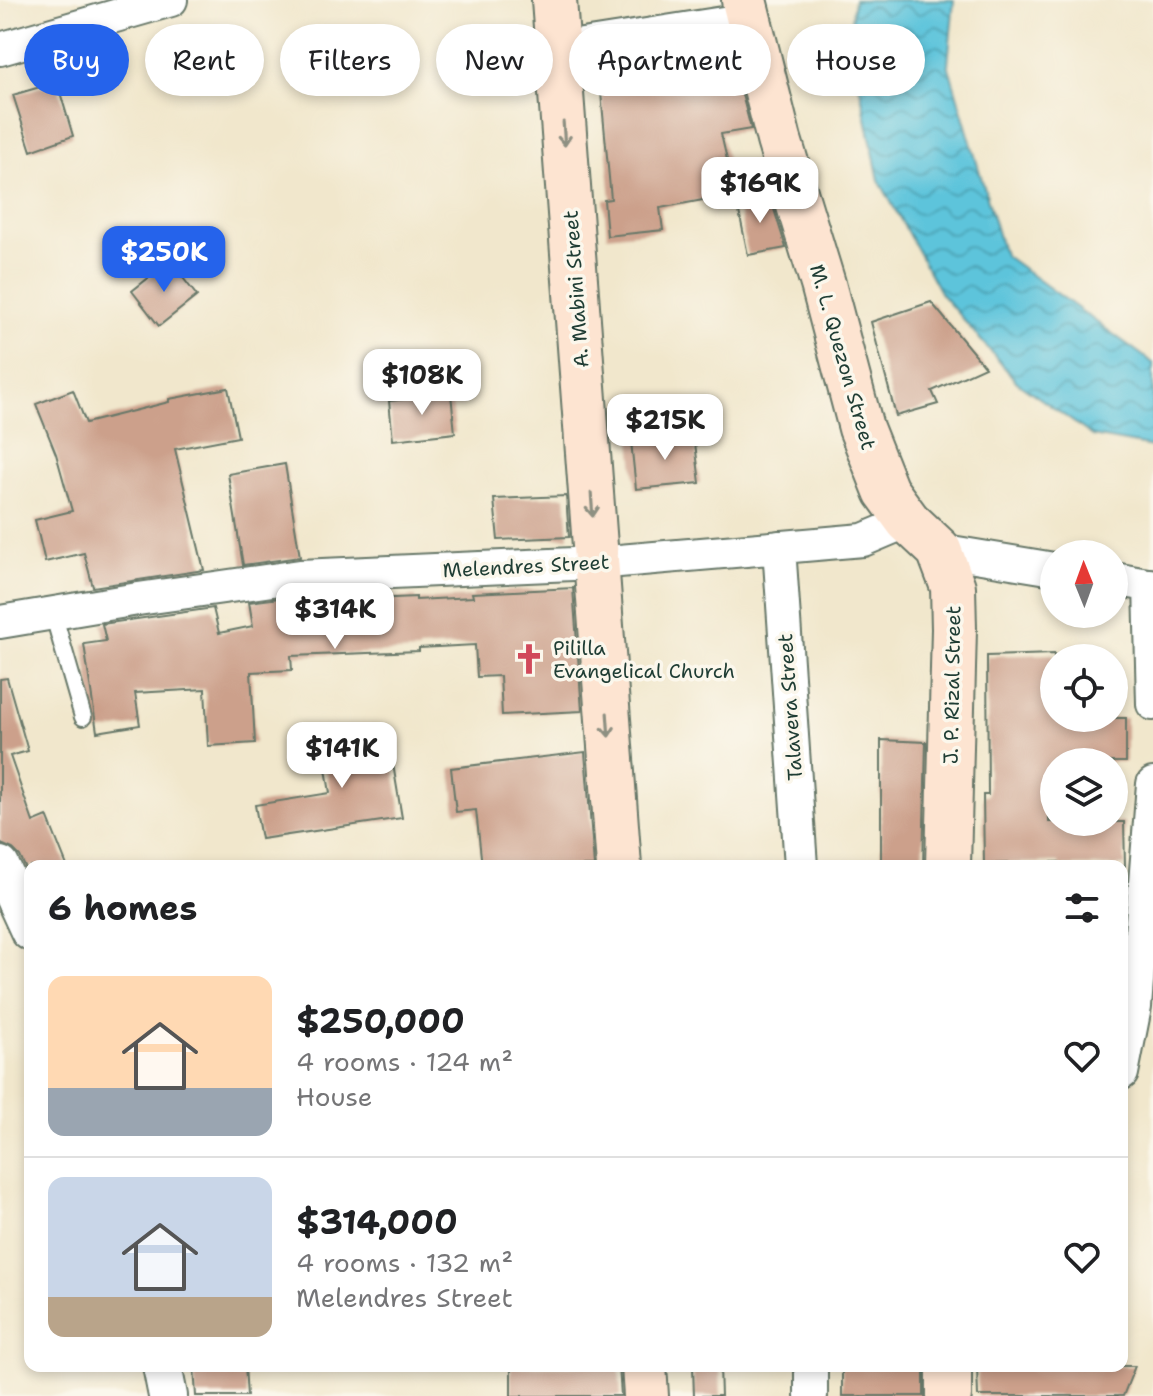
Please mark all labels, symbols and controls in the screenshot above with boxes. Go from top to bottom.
chip: Buy [24,24,129,96]
chip: Rent [145,24,264,96]
chip: Filters [280,24,420,96]
chip: New [436,24,553,96]
chip: Apartment [569,24,771,96]
chip: House [787,24,925,96]
one-way arrow [557,120,572,147]
pin: $169K [704,157,816,225]
text: $169K [719,165,801,200]
street label: A. Mabini Street [558,209,594,369]
pin: $250K [108,226,220,294]
text: $250K [120,234,208,269]
street label: M. L. Quezon Street [804,261,882,453]
pin: $108K [366,349,478,417]
text: $108K [381,357,463,392]
pin: $215K [609,394,721,462]
text: $215K [625,402,705,437]
one-way arrow [585,491,600,518]
north arrow [1040,540,1128,628]
map controls [1040,540,1128,836]
street label: Melendres Street [442,549,610,583]
pin: $314K [279,583,391,651]
text: $314K [294,591,376,626]
street label: J. P. Rizal Street [938,605,966,765]
street label: Talavera Street [772,633,808,781]
place label: Pililla Evangelical Church [553,635,735,684]
church icon: Pililla Evangelical Church [512,642,546,676]
button: locate [1040,644,1128,732]
one-way arrow [601,711,616,738]
pin: $141K [286,722,398,790]
text: $141K [305,730,379,765]
button: layers [1040,748,1128,836]
text: 6 homes [48,885,197,931]
icon: filters [1060,886,1104,930]
text: $250,000 [296,998,465,1044]
icon: home [112,1008,208,1104]
icon: heart [1060,1034,1104,1078]
text: 4 rooms · 124 m² [296,1044,513,1079]
text: House [296,1079,372,1114]
text: $314,000 [296,1199,458,1245]
icon: home [112,1209,208,1305]
icon: heart [1060,1235,1104,1279]
text: 4 rooms · 132 m² [296,1245,513,1280]
text: Melendres Street [296,1280,513,1315]

